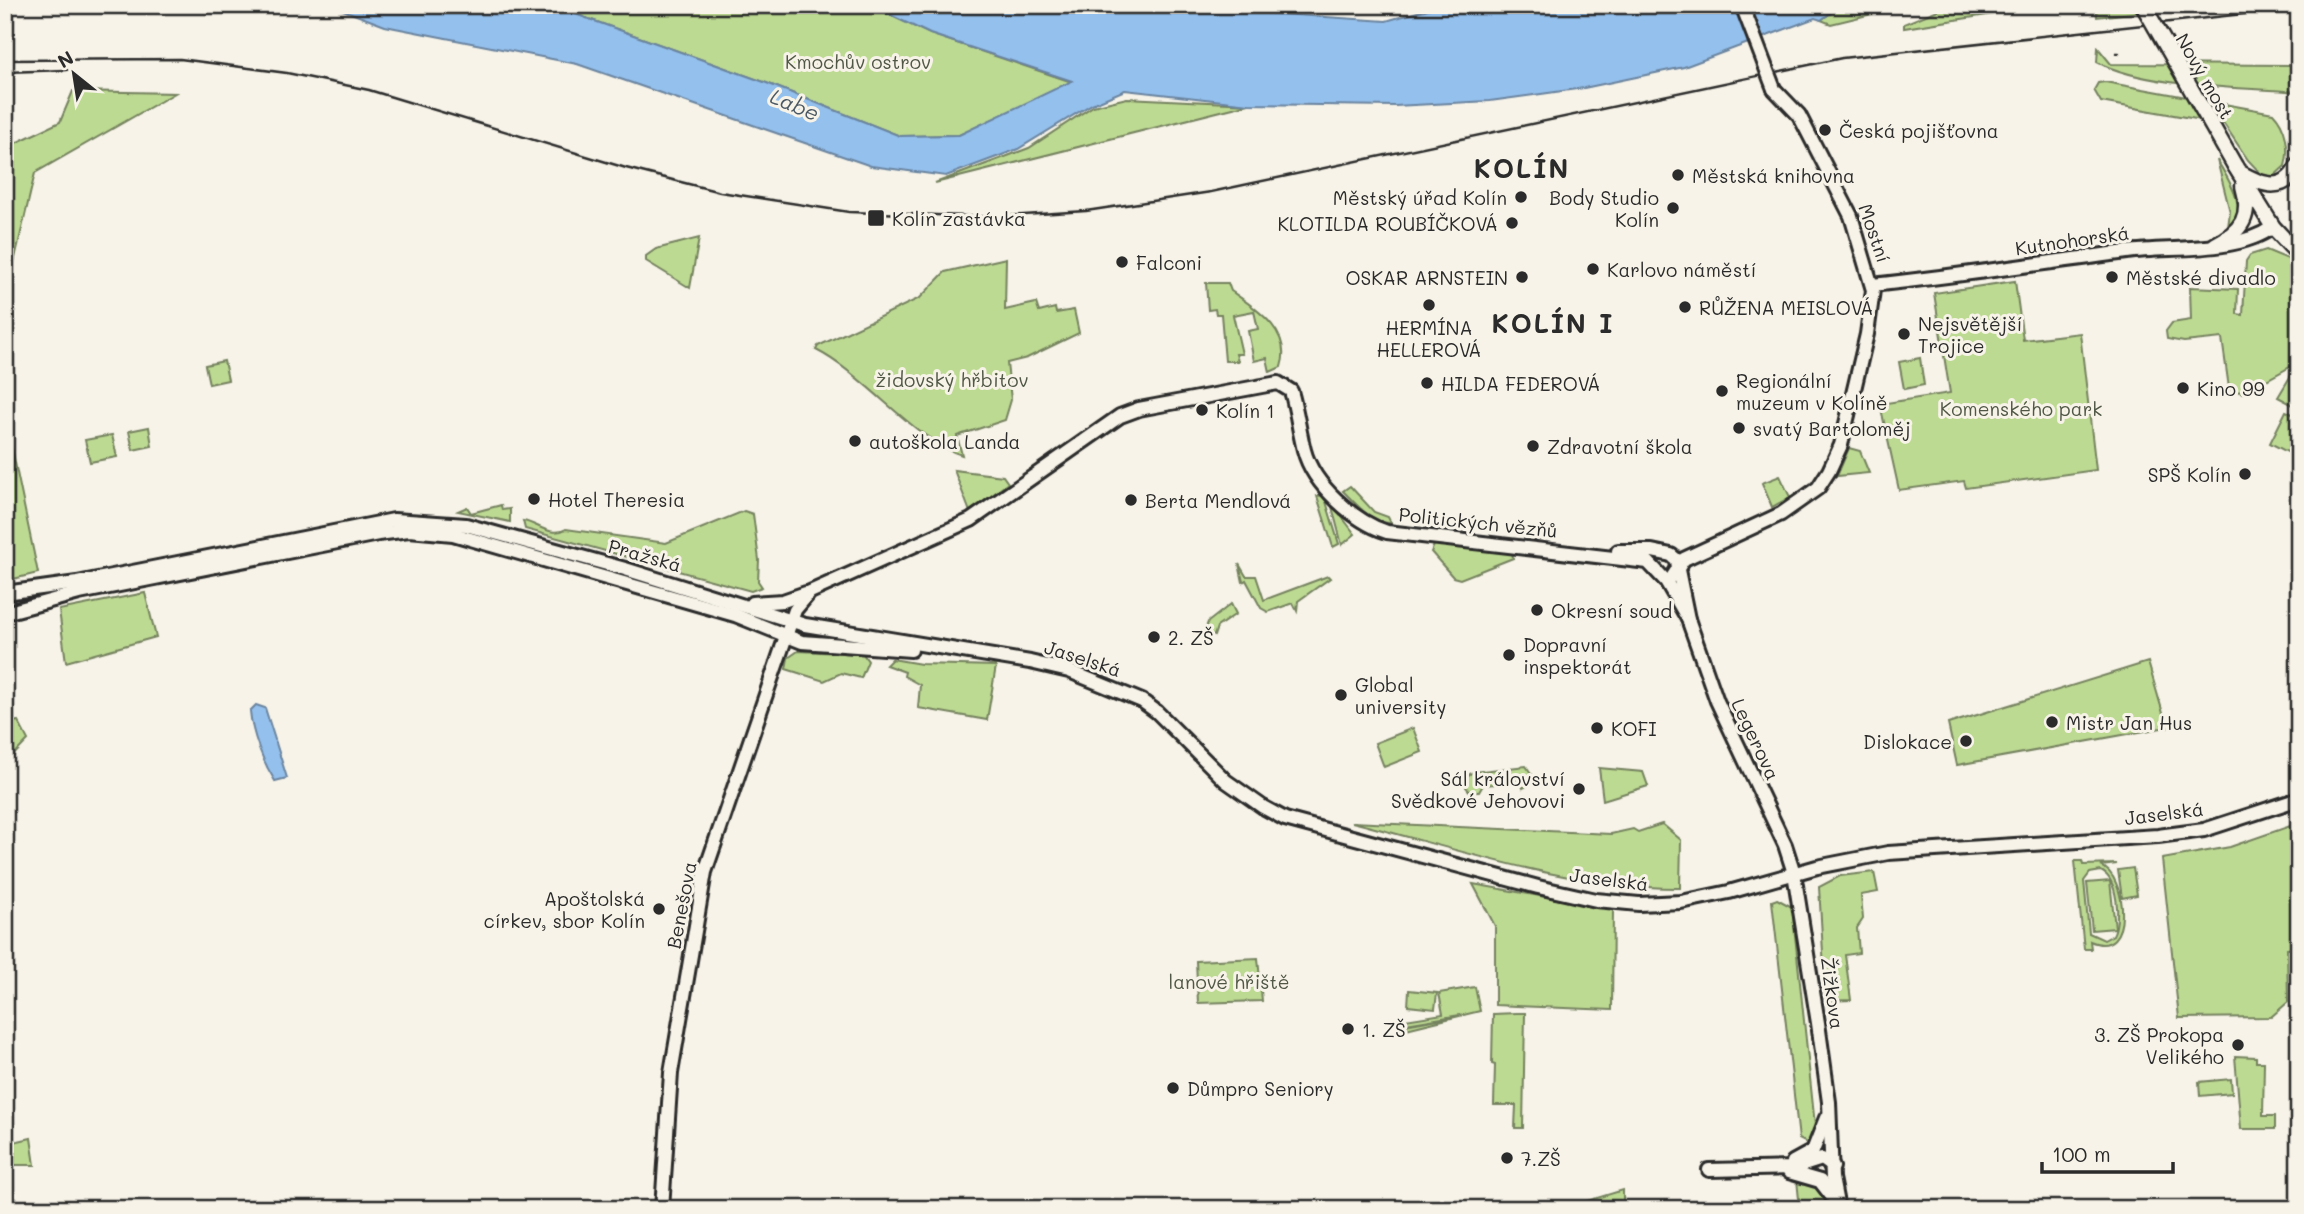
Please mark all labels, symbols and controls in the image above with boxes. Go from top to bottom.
street label: Nový most [2170,28,2240,124]
north arrow [38,38,108,108]
text: N [53,44,78,73]
park label: Kmochův ostrov [785,49,931,74]
water label: Labe [766,82,824,126]
place label: Česká pojišťovna [1839,118,1999,143]
marker: Česká pojišťovna [1817,122,1833,138]
district label: KOLÍN [1474,151,1570,185]
place label: Městská knihovna [1692,163,1855,188]
marker: Městská knihovna [1670,167,1686,183]
place label: Městský úřad Kolín [1333,185,1507,210]
place label: Body Studio Kolín [1549,185,1659,232]
marker: Městský úřad Kolín [1513,189,1529,205]
marker: Body Studio Kolín [1665,200,1681,216]
street label: Mostní [1853,200,1897,266]
place label: Kolín zastávka [892,206,1026,231]
marker: Kolín zastávka [866,208,886,228]
place label: KLOTILDA ROUBÍČKOVÁ [1278,211,1498,236]
marker: KLOTILDA ROUBÍČKOVÁ [1504,215,1520,231]
street label: Kutnohorská [2013,220,2131,260]
place label: Falconi [1136,250,1202,275]
marker: Falconi [1114,254,1130,270]
place label: Karlovo náměstí [1607,257,1757,282]
marker: Karlovo náměstí [1585,261,1601,277]
place label: OSKAR ARNSTEIN [1345,265,1508,290]
place label: Městské divadlo [2126,265,2276,290]
marker: OSKAR ARNSTEIN [1514,269,1530,285]
marker: Městské divadlo [2104,269,2120,285]
place label: RŮŽENA MEISLOVÁ [1699,295,1873,320]
marker: HERMÍNA HELLEROVÁ [1421,297,1437,313]
marker: RŮŽENA MEISLOVÁ [1677,299,1693,315]
district label: KOLÍN I [1492,306,1614,340]
place label: Nejsvětější Trojice [1918,311,2022,358]
place label: HERMÍNA HELLEROVÁ [1376,315,1482,362]
marker: Nejsvětější Trojice [1896,326,1912,342]
park label: židovský hřbitov [876,367,1028,392]
place label: Regionální muzeum v Kolíně [1736,368,1887,415]
place label: HILDA FEDEROVÁ [1441,371,1600,396]
marker: HILDA FEDEROVÁ [1419,375,1435,391]
place label: Kino 99 [2197,376,2265,401]
marker: Kino 99 [2175,380,2191,396]
marker: Regionální muzeum v Kolíně [1714,383,1730,399]
park label: Komenského park [1940,396,2102,421]
place label: Kolín 1 [1216,398,1275,423]
marker: Kolín 1 [1194,402,1210,418]
place label: svatý Bartoloměj [1753,416,1911,441]
marker: svatý Bartoloměj [1731,420,1747,436]
place label: autoškola Landa [869,429,1020,454]
marker: autoškola Landa [847,433,863,449]
place label: Zdravotní škola [1547,434,1693,459]
marker: Zdravotní škola [1525,438,1541,454]
place label: SPŠ Kolín [2148,462,2231,487]
marker: SPŠ Kolín [2237,466,2253,482]
place label: Hotel Theresia [548,487,685,512]
place label: Berta Mendlová [1145,488,1291,513]
marker: Hotel Theresia [526,491,542,507]
marker: Berta Mendlová [1123,492,1139,508]
street label: Politických vězňů [1397,501,1559,543]
street label: Pražská [606,533,684,577]
place label: Okresní soud [1551,598,1672,623]
marker: Okresní soud [1529,602,1545,618]
place label: 2. ZŠ [1168,625,1214,650]
marker: 2. ZŠ [1146,629,1162,645]
place label: Dopravní inspektorát [1523,632,1632,679]
street label: Jaselská [1041,634,1125,682]
marker: Dopravní inspektorát [1501,647,1517,663]
place label: Global university [1355,672,1446,719]
marker: Global university [1333,687,1349,703]
street label: Legerova [1726,694,1786,784]
place label: Mistr Jan Hus [2066,710,2192,735]
marker: Mistr Jan Hus [2044,714,2060,730]
place label: KOFI [1611,716,1657,741]
marker: KOFI [1589,720,1605,736]
place label: Dislokace [1863,729,1952,754]
marker: Dislokace [1958,733,1974,749]
place label: Sál království Svědkové Jehovovi [1391,766,1565,813]
marker: Sál království Svědkové Jehovovi [1571,781,1587,797]
street label: Jaselská [2123,796,2205,830]
street label: Benešova [660,859,702,951]
street label: Jaselská [1568,862,1650,896]
place label: Apoštolská církev, sbor Kolín [483,886,645,933]
marker: Apoštolská církev, sbor Kolín [651,901,667,917]
street label: Žižkova [1816,955,1850,1031]
park label: lanové hřiště [1168,969,1290,994]
place label: 1. ZŠ [1362,1017,1406,1042]
marker: 1. ZŠ [1340,1021,1356,1037]
place label: 3. ZŠ Prokopa Velikého [2094,1022,2224,1069]
marker: 3. ZŠ Prokopa Velikého [2230,1037,2246,1053]
place label: Důmpro Seniory [1187,1076,1334,1101]
marker: Důmpro Seniory [1165,1080,1181,1096]
scale bar [2042,1130,2173,1174]
text: 100 m [2052,1140,2111,1167]
place label: 7.ZŠ [1521,1146,1561,1171]
marker: 7.ZŠ [1499,1150,1515,1166]

